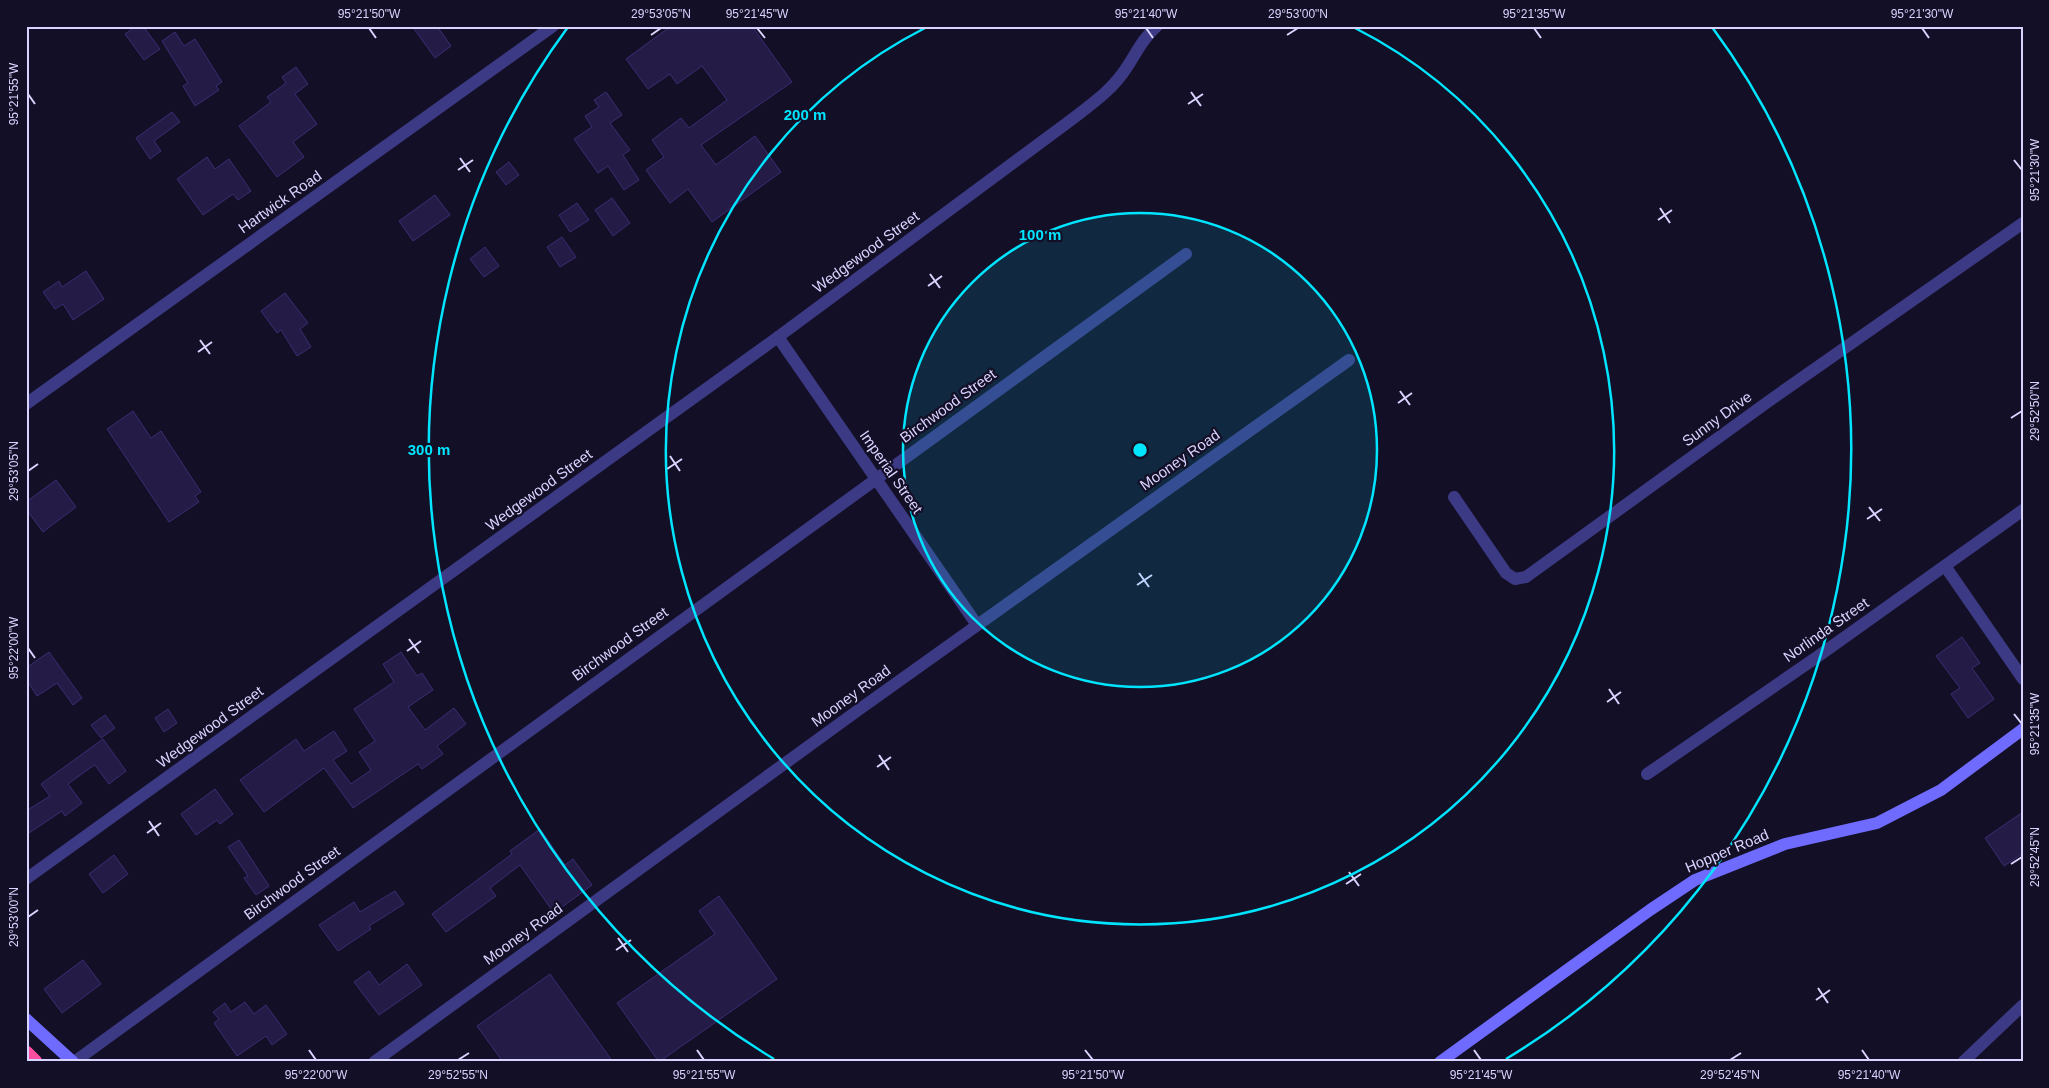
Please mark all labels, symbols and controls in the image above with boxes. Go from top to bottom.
text: 95°21'50"W [338,7,401,21]
text: 29°53'05"N [631,7,691,21]
text: 95°21'45"W [726,7,789,21]
text: 95°21'40"W [1115,7,1178,21]
text: 29°53'00"N [1268,7,1328,21]
text: 95°21'35"W [1503,7,1566,21]
text: 95°21'30"W [1891,7,1954,21]
text: 95°21'55"W [7,62,21,125]
text: 200 m [784,106,826,123]
text: 95°21'30"W [2028,138,2042,201]
street label: Hartwick Road [235,167,325,237]
street label: Wedgewood Street [809,207,923,296]
text: 100 m [1019,226,1061,243]
street label: Birchwood Street [897,365,1000,446]
text: 29°52'50"N [2028,381,2042,441]
street label: Sunny Drive [1679,388,1755,449]
street label: Mooney Road [1137,426,1223,493]
street label: Imperial Street [856,427,927,517]
text: 29°53'05"N [7,441,21,501]
text: 300 m [408,441,450,458]
centre of rings [1131,441,1149,459]
street label: Wedgewood Street [482,445,596,534]
street label: Norlinda Street [1780,593,1872,665]
street label: Birchwood Street [569,603,672,684]
text: 95°22'00"W [7,616,21,679]
street label: Mooney Road [808,661,893,730]
street label: Wedgewood Street [153,682,267,771]
text: 95°21'35"W [2028,692,2042,755]
street label: Hopper Road [1682,825,1771,876]
text: 29°52'45"N [2028,827,2042,887]
street label: Birchwood Street [241,842,344,923]
text: 29°53'00"N [7,887,21,947]
street label: Mooney Road [480,899,565,968]
text: 95°22'00"W [285,1068,348,1082]
text: 29°52'55"N [428,1068,488,1082]
text: 95°21'55"W [673,1068,736,1082]
text: 95°21'50"W [1062,1068,1125,1082]
text: 95°21'45"W [1450,1068,1513,1082]
text: 29°52'45"N [1700,1068,1760,1082]
text: 95°21'40"W [1838,1068,1901,1082]

